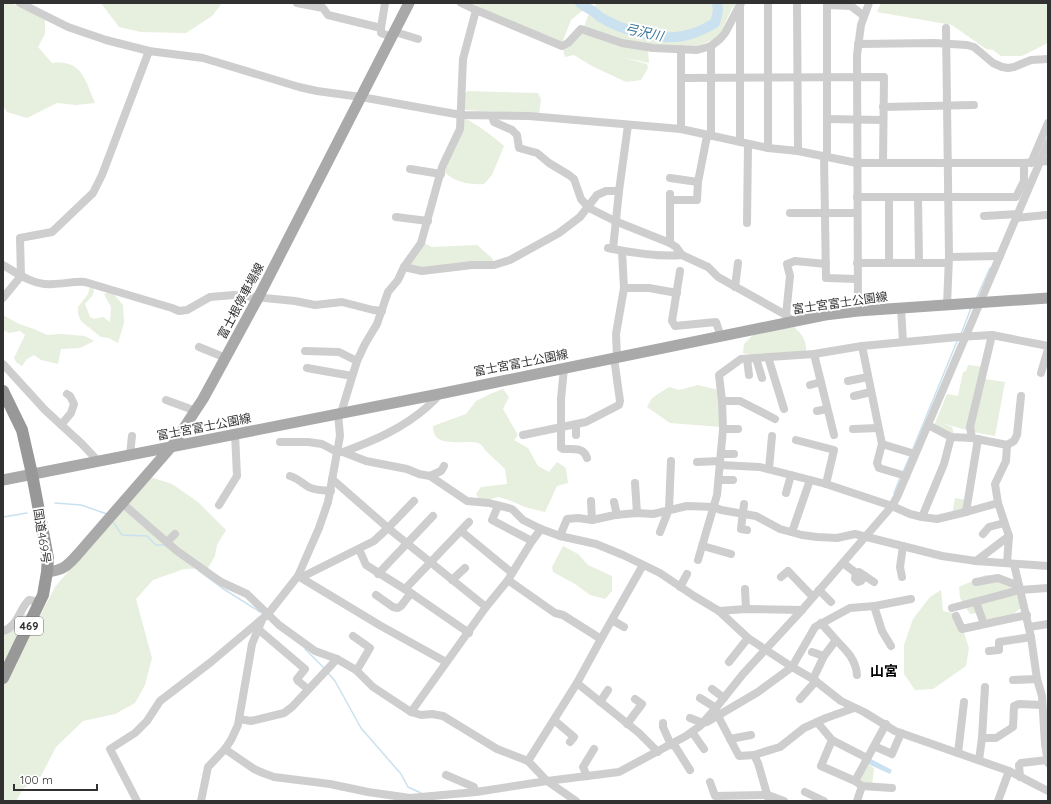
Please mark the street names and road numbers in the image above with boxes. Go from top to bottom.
street label: 富士根停車場線 [214,260,267,341]
street label: 富士宮富士公園線 [791,288,889,317]
street label: 富士宮富士公園線 [472,346,569,379]
street label: 富士宮富士公園線 [155,410,252,443]
street label: 国道469号 [31,507,54,564]
road number: 469 [15,617,43,635]

